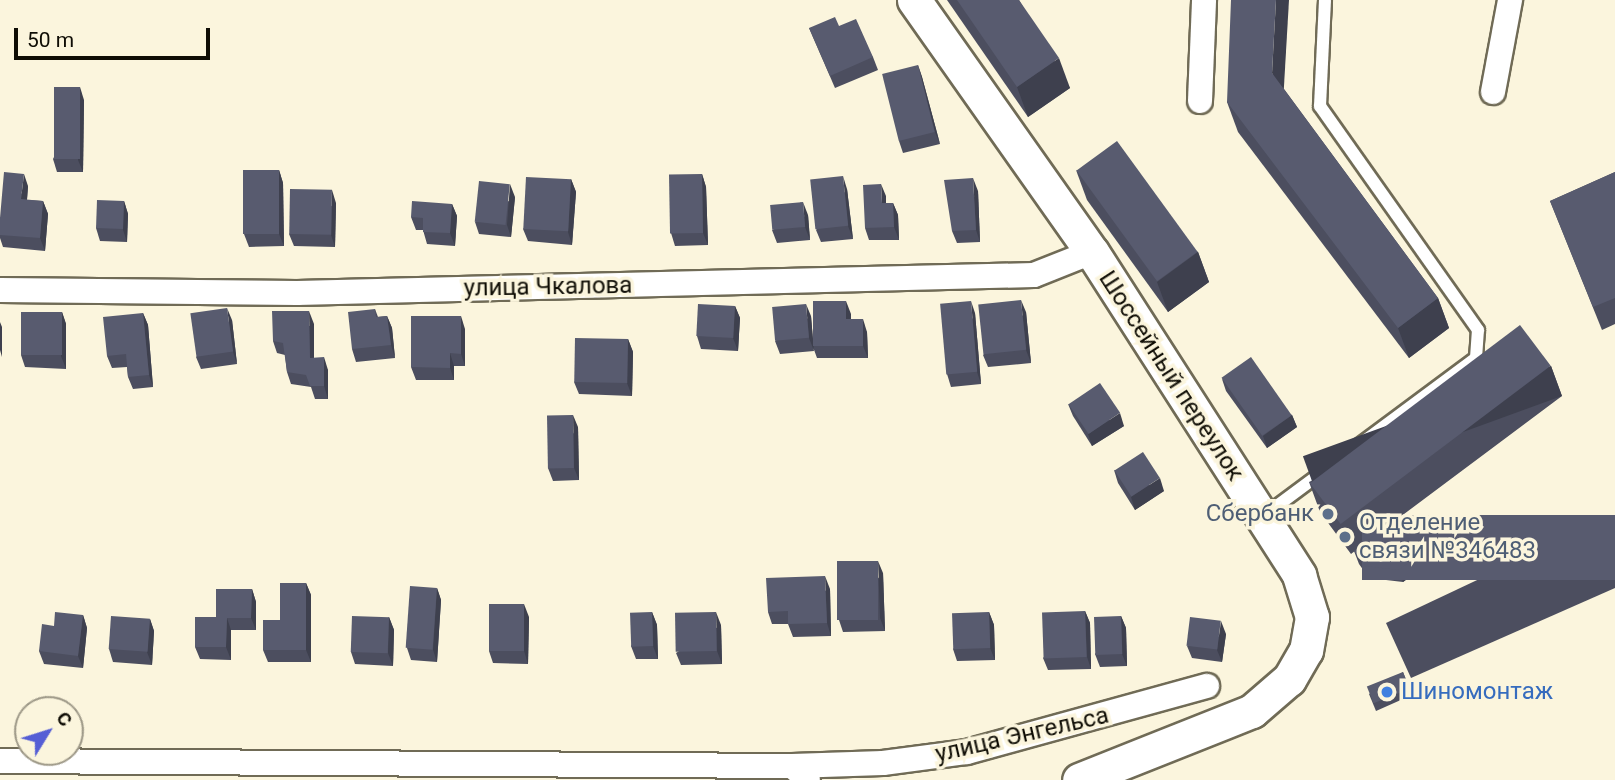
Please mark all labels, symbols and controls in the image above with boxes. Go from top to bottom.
scale bar [18,14,214,58]
text: 50 m [27,28,74,52]
street label: Шоссейный переулок [1092,266,1250,486]
street label: улица Чкалова [463,271,633,303]
place label: Сбербанк [1206,500,1314,528]
marker: Сбербанк [1320,506,1336,522]
place label: Отделение связи №346483 [1359,509,1536,565]
marker: Отделение связи №346483 [1337,529,1353,545]
place label: Шиномонтаж [1401,678,1553,706]
marker: Шиномонтаж [1379,684,1395,700]
north arrow [14,696,84,766]
street label: улица Энгельса [933,701,1111,769]
text: С [51,707,77,731]

